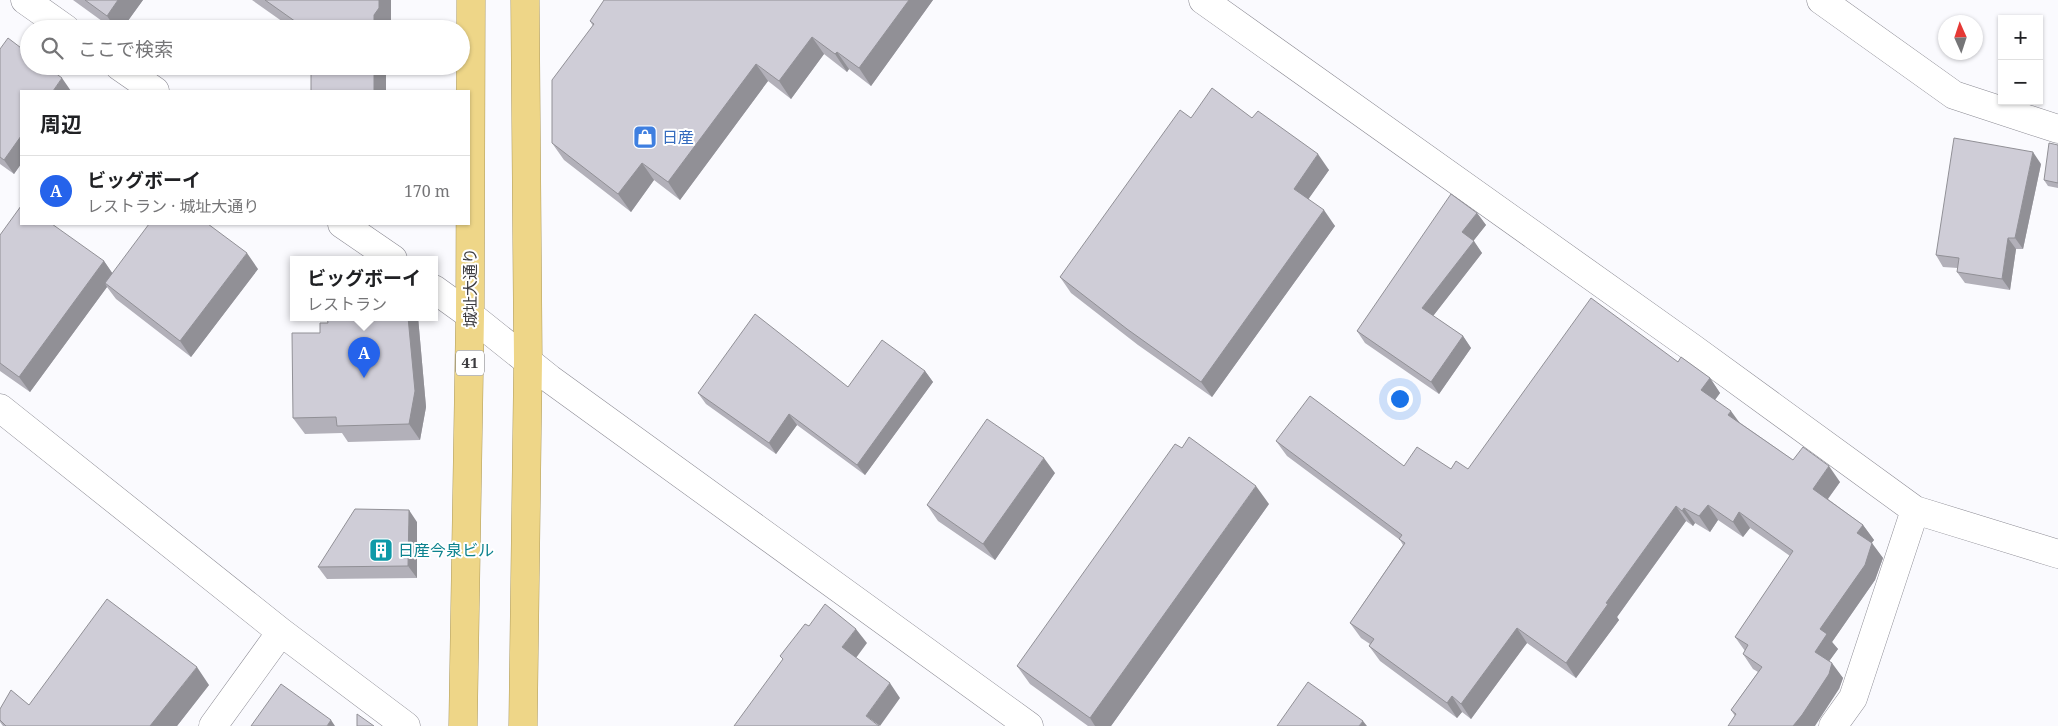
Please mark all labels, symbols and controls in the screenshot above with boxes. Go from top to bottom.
north arrow [1938,15,1983,60]
map controls [1998,15,2043,105]
button: + [1998,15,2043,60]
search box [20,20,470,75]
icon: search [38,34,66,62]
text: ここで検索 [78,36,173,62]
button: − [1998,60,2043,105]
text: 周辺 [40,110,82,138]
shop icon: 日産 [632,124,658,150]
place label: 日産 [662,126,694,148]
text: ビッグボーイ [87,167,201,193]
text: A [50,180,62,202]
text: 170 m [404,180,450,202]
text: レストラン · 城址大通り [87,195,259,217]
street label: 城址大通り [459,248,481,328]
popup [290,256,438,321]
text: ビッグボーイ [307,265,421,291]
text: レストラン [307,293,387,315]
pin: A [348,337,380,378]
road number: 41 [456,350,484,376]
your location [1387,386,1413,412]
building icon: 日産今泉ビル [368,537,394,563]
place label: 日産今泉ビル [398,539,494,561]

